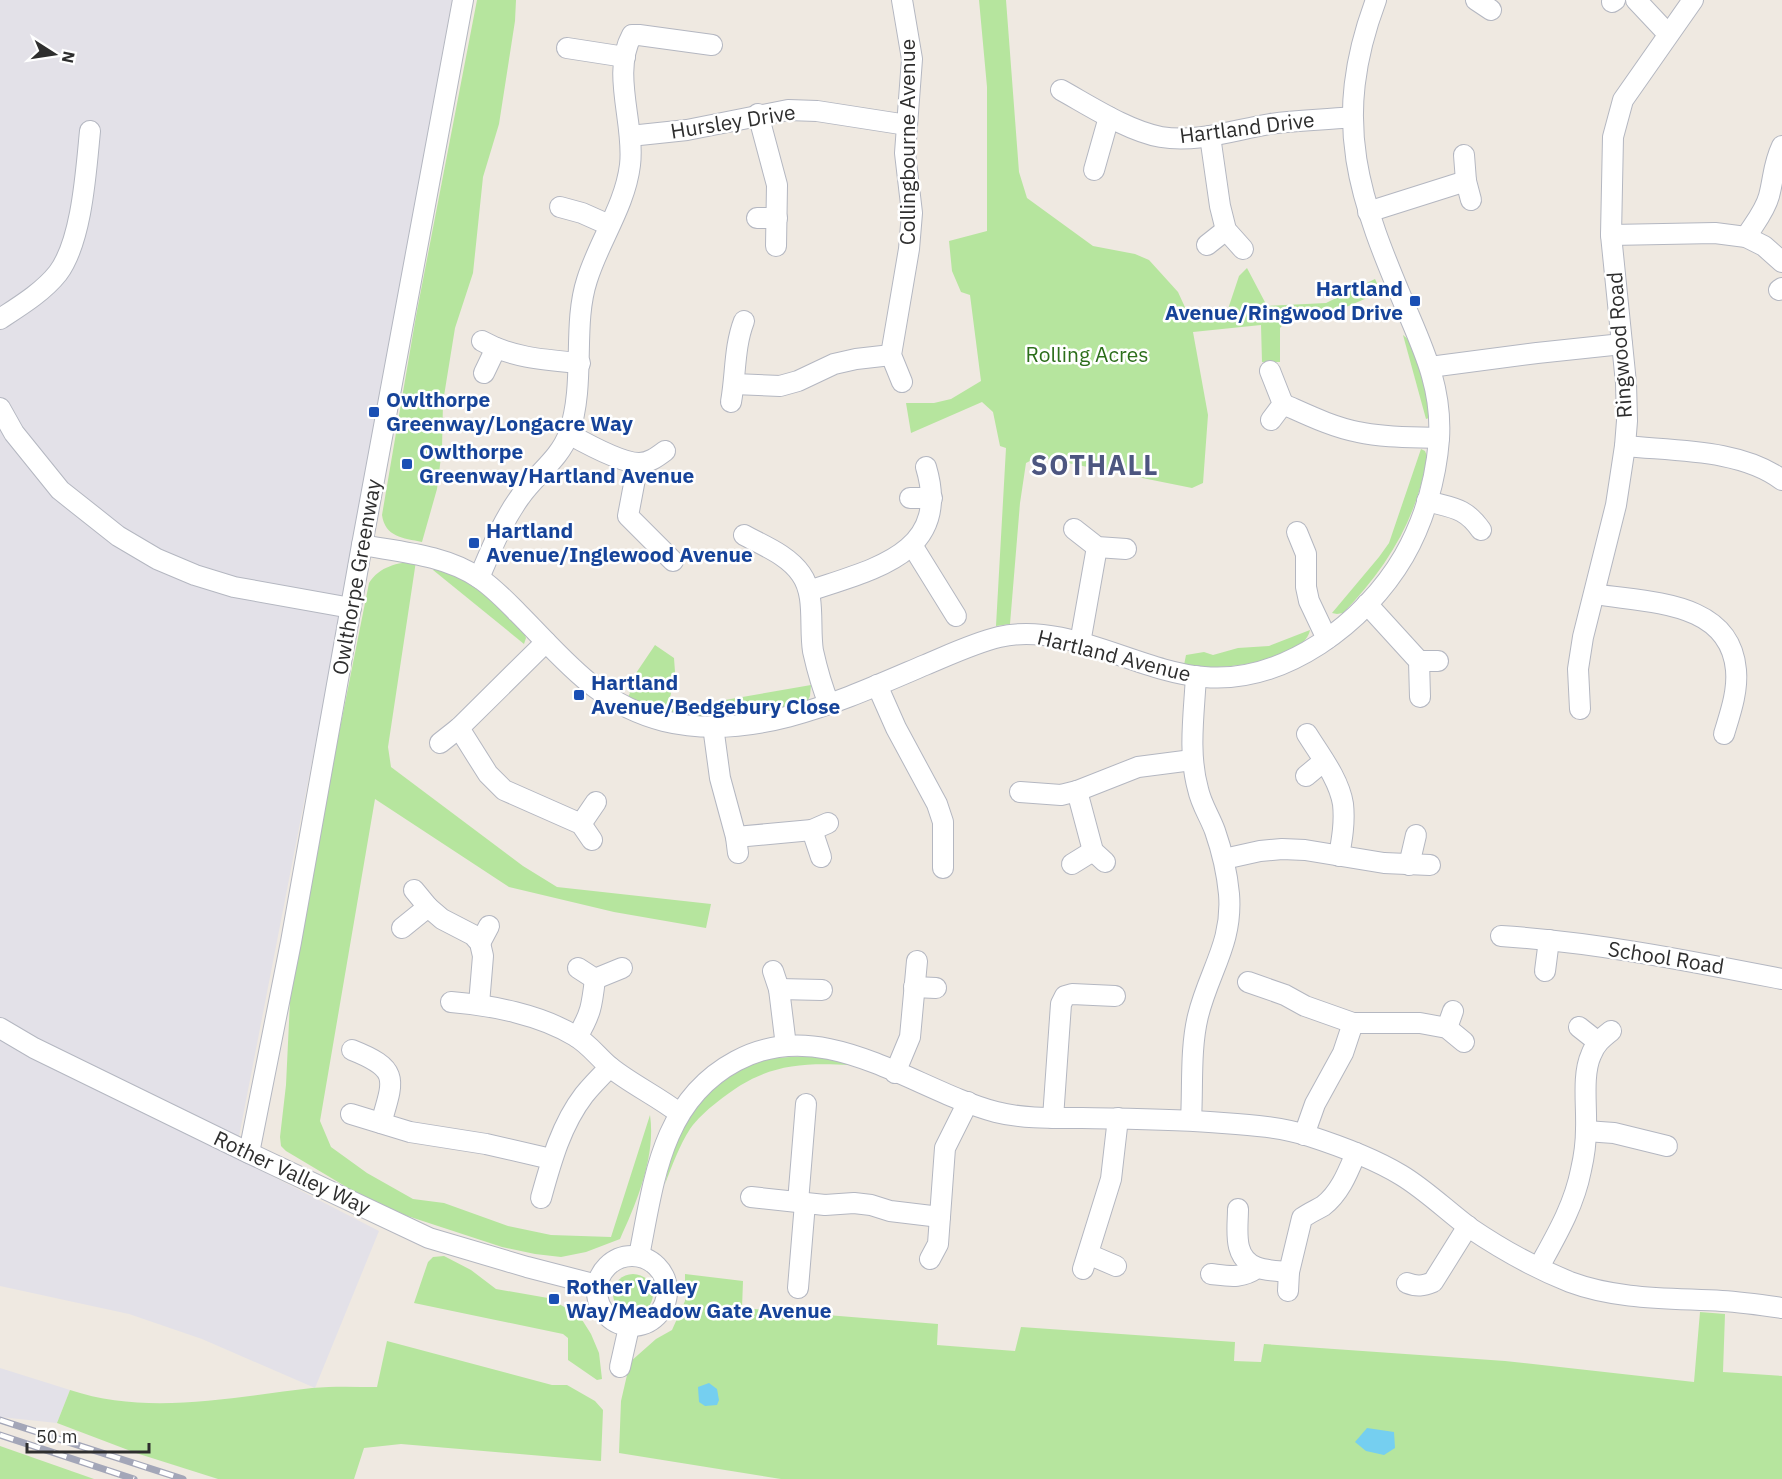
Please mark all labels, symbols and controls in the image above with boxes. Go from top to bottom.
north arrow [24,24,84,84]
street label: Collingbourne Avenue [893,39,921,245]
text: N [58,49,80,65]
street label: Hursley Drive [668,97,797,145]
street label: Hartland Drive [1178,105,1316,149]
street label: Ringwood Road [1600,271,1638,419]
place label: Hartland Avenue/Ringwood Drive [1165,274,1403,326]
marker: Hartland Avenue/Ringwood Drive [1408,294,1422,308]
park label: Rolling Acres [1026,340,1148,368]
place label: Owlthorpe Greenway/Longacre Way [386,385,634,437]
marker: Owlthorpe Greenway/Longacre Way [367,405,381,419]
place label: Owlthorpe Greenway/Hartland Avenue [419,437,694,489]
district label: SOTHALL [1031,447,1159,482]
marker: Owlthorpe Greenway/Hartland Avenue [400,457,414,471]
street label: Owlthorpe Greenway [325,476,387,677]
place label: Hartland Avenue/Inglewood Avenue [486,516,753,568]
marker: Hartland Avenue/Inglewood Avenue [467,536,481,550]
street label: Hartland Avenue [1035,622,1194,688]
place label: Hartland Avenue/Bedgebury Close [591,668,841,720]
marker: Hartland Avenue/Bedgebury Close [572,688,586,702]
street label: School Road [1606,934,1726,980]
street label: Rother Valley Way [209,1123,376,1221]
place label: Rother Valley Way/Meadow Gate Avenue [566,1272,832,1324]
marker: Rother Valley Way/Meadow Gate Avenue [547,1292,561,1306]
scale bar [27,1416,148,1454]
text: 50 m [36,1425,78,1448]

